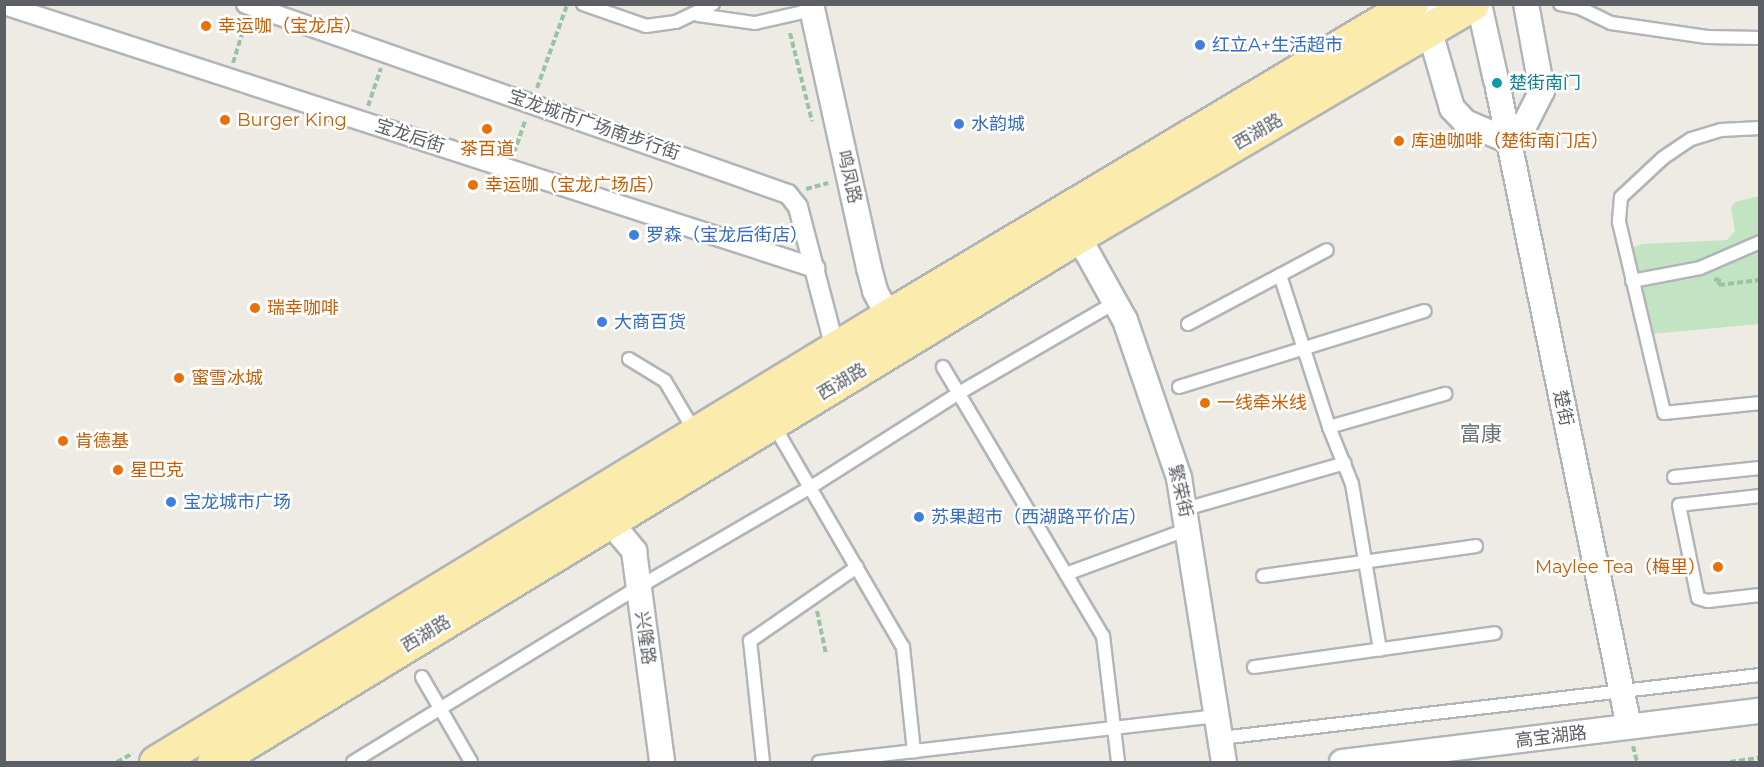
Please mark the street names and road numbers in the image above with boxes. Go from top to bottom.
street label: 宝龙城市广场南步行街 [505,85,683,165]
street label: 西湖路 [1229,109,1287,155]
street label: 宝龙后街 [372,115,448,157]
street label: 鸣凤路 [832,148,866,206]
street label: 西湖路 [813,359,871,405]
street label: 楚街 [1549,388,1577,428]
street label: 繁荣街 [1163,462,1197,520]
street label: 兴隆路 [631,610,659,666]
street label: 西湖路 [397,611,455,657]
street label: 高宝湖路 [1514,722,1588,752]

